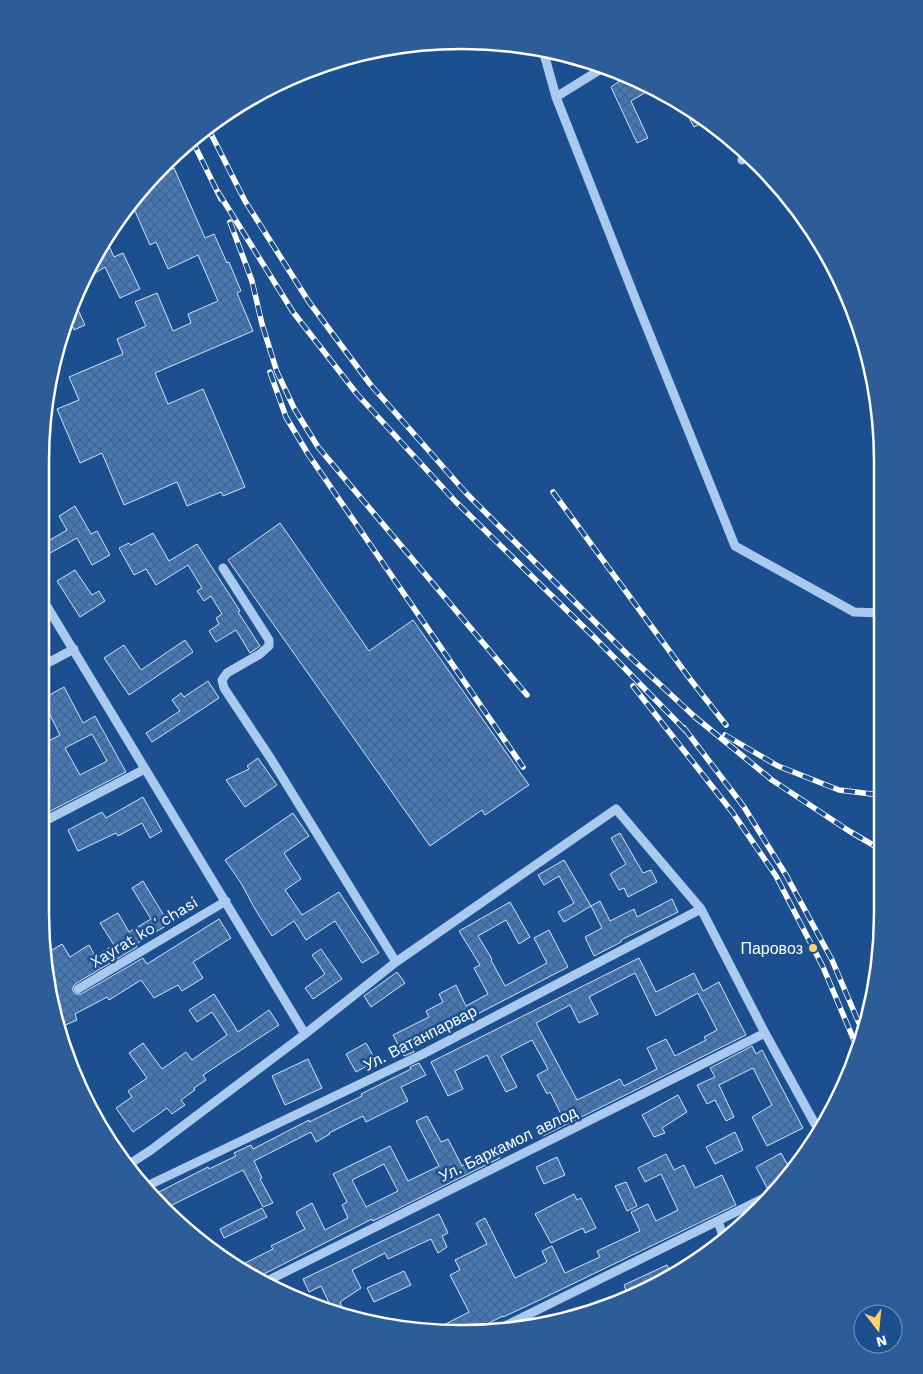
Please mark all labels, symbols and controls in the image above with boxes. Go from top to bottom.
street label: Xayrat koʻchasi [87,892,201,972]
place label: Паровоз [740,939,803,958]
marker: Паровоз [807,942,819,954]
street label: Ул. Ватанпарвар [360,1001,480,1075]
street label: Ул. Баркамол авлод [436,1102,581,1186]
north arrow [853,1304,903,1354]
text: N [874,1332,889,1351]

